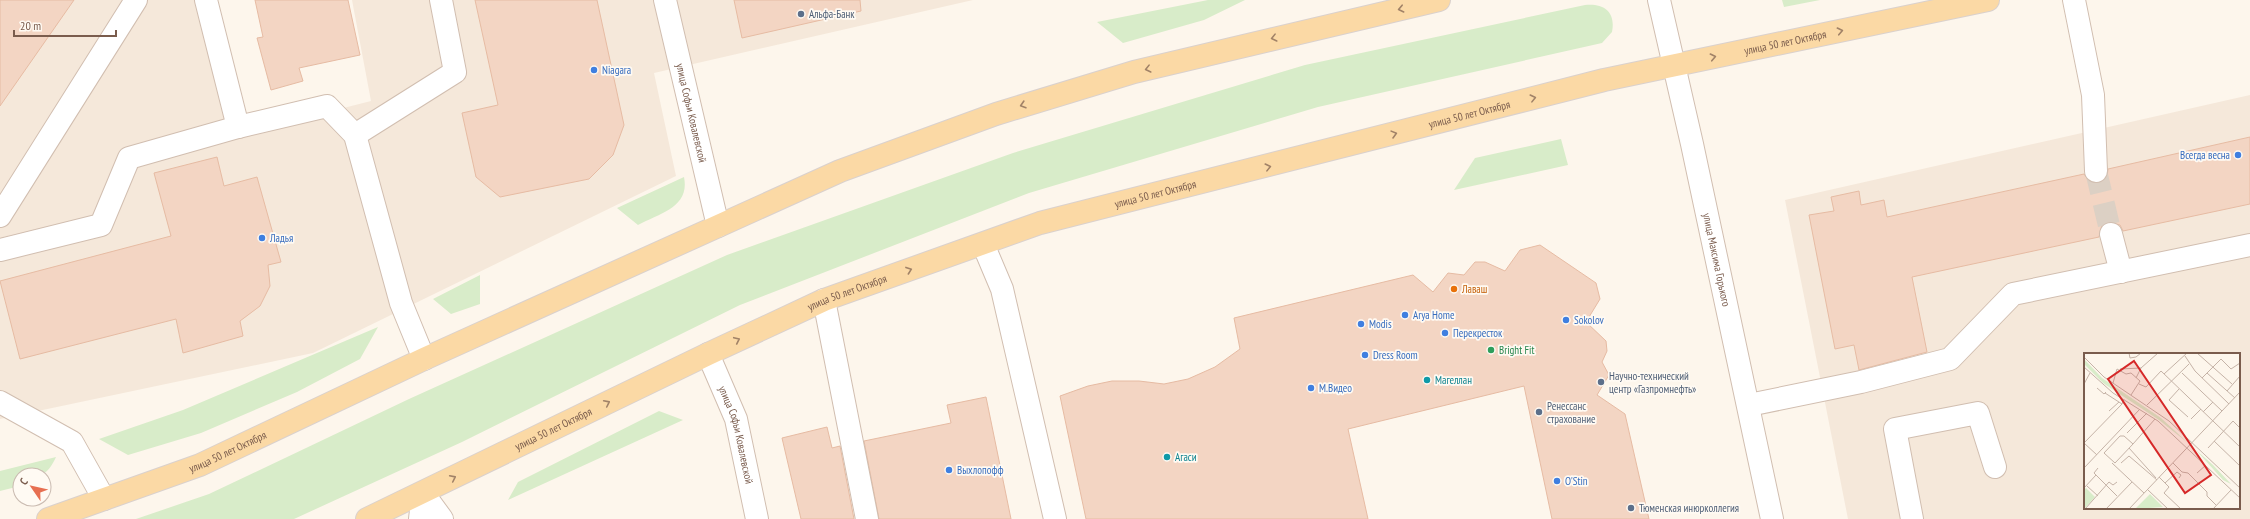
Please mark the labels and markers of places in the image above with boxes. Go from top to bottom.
place label: Альфа-Банк [809,7,855,21]
marker: Альфа-Банк [796,9,806,19]
place label: Niagara [602,63,631,77]
marker: Niagara [589,65,599,75]
place label: Всегда весна [2180,148,2230,162]
marker: Всегда весна [2233,150,2243,160]
place label: Ладья [269,231,293,245]
marker: Ладья [257,233,267,243]
place label: Лаваш [1461,282,1487,296]
marker: Лаваш [1449,284,1459,294]
place label: Arya Home [1413,308,1455,322]
marker: Arya Home [1400,310,1410,320]
place label: Sokolov [1574,313,1605,327]
marker: Sokolov [1561,315,1571,325]
place label: Modis [1369,317,1392,331]
marker: Modis [1356,319,1366,329]
place label: Перекресток [1453,326,1503,340]
marker: Перекресток [1440,328,1450,338]
place label: Bright Fit [1499,343,1535,357]
marker: Bright Fit [1486,345,1496,355]
place label: Dress Room [1373,348,1418,362]
marker: Dress Room [1360,350,1370,360]
place label: Научно-технический центр «Газпромнефть» [1609,369,1696,396]
place label: Магеллан [1435,373,1472,387]
marker: Магеллан [1422,375,1432,385]
marker: Научно-технический центр «Газпромнефть» [1596,377,1606,387]
place label: М.Видео [1319,381,1352,395]
marker: М.Видео [1306,383,1316,393]
place label: Ренессанс страхование [1547,399,1596,426]
marker: Ренессанс страхование [1534,407,1544,417]
place label: Агаси [1175,450,1197,464]
marker: Агаси [1162,452,1172,462]
place label: Выхлопофф [957,463,1004,477]
marker: Выхлопофф [944,465,954,475]
place label: O'Stin [1565,474,1588,488]
marker: O'Stin [1552,476,1562,486]
place label: Тюменская инюрколлегия [1639,501,1739,515]
marker: Тюменская инюрколлегия [1626,503,1636,513]

